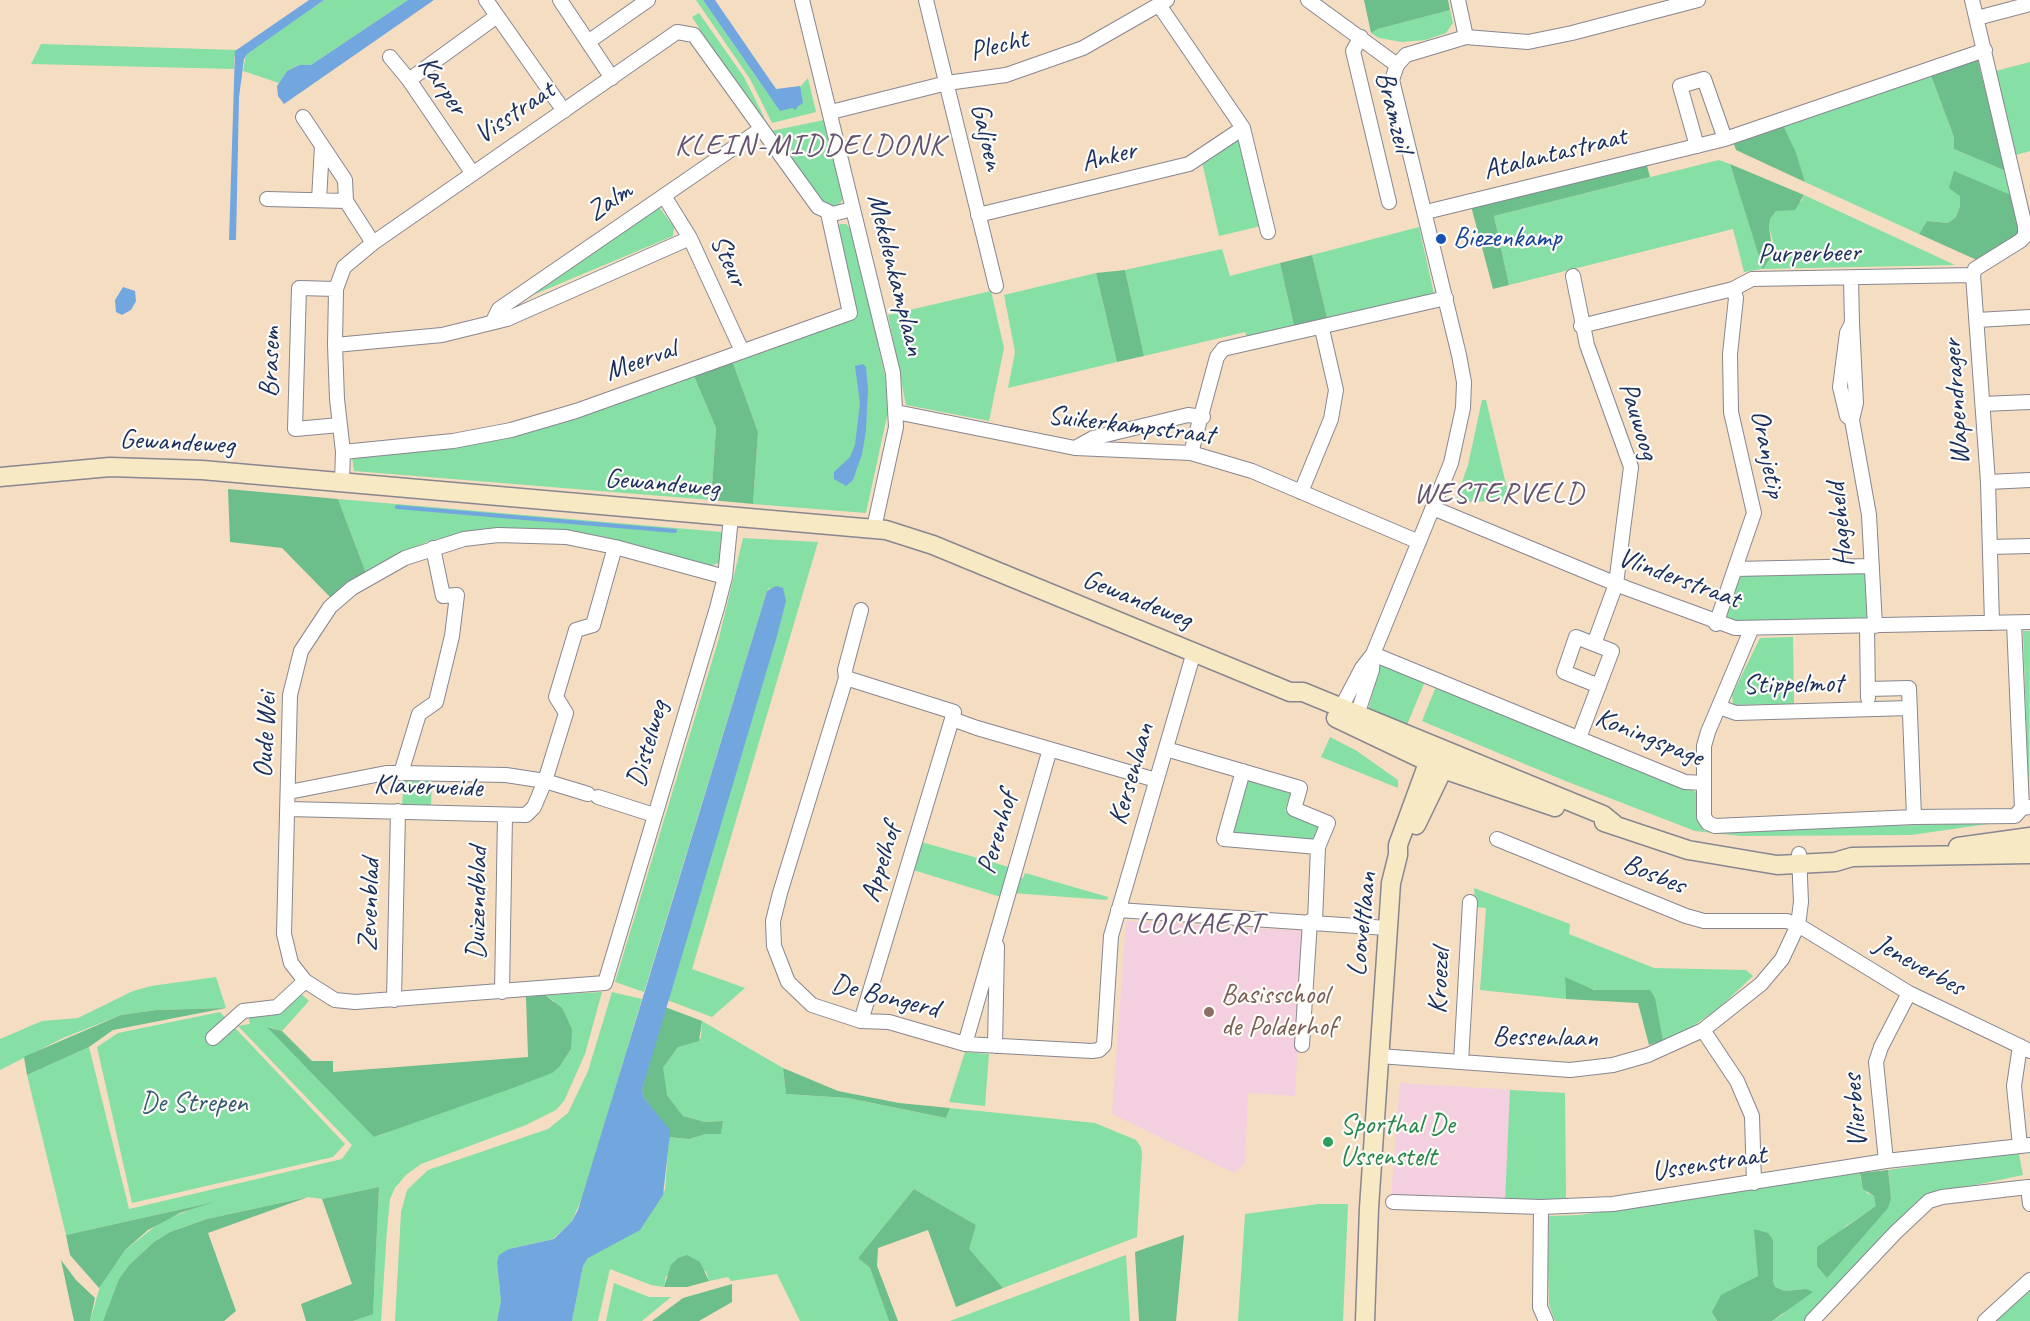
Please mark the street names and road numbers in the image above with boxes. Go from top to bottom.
street label: Plecht [966,23,1032,69]
street label: Karper [410,50,474,122]
street label: Bramzeil [1367,68,1419,156]
street label: Visstraat [469,74,561,152]
street label: Galjoen [962,100,1010,174]
street label: Atalantastraat [1480,120,1630,188]
street label: Anker [1078,134,1140,180]
street label: Zalm [581,175,639,229]
street label: Mekelenkamplaan [859,191,931,359]
street label: Steur [702,230,754,292]
street label: Purperbeer [1757,236,1861,272]
street label: Brasem [253,326,289,398]
street label: Meerval [601,333,681,389]
street label: Wapendrager [1936,338,1978,466]
street label: Pauwoog [1610,378,1666,464]
street label: Suikerkampstraat [1046,399,1216,453]
street label: Oranjetip [1742,407,1792,501]
street label: Gewandeweg [119,423,235,463]
street label: Gewandeweg [603,462,721,506]
street label: Hageheld [1820,481,1862,569]
street label: Vlinderstraat [1613,541,1745,617]
street label: Gewandeweg [1078,563,1196,637]
street label: Stippelmot [1743,667,1843,703]
street label: Oude Wei [247,691,285,779]
street label: Distelweg [620,697,676,791]
street label: Koningspage [1590,701,1708,775]
street label: Kersenlaan [1101,719,1163,829]
street label: Klaverweide [373,768,483,806]
street label: Perenhof [970,788,1026,878]
street label: Appelhof [854,820,910,906]
street label: Duizendblad [460,846,496,960]
street label: Bosbes [1618,847,1690,903]
street label: Zevenblad [352,858,388,952]
street label: Looveltlaan [1341,870,1385,978]
street label: Jeneverbes [1868,927,1970,1005]
street label: Kroezel [1422,947,1458,1015]
street label: De Bongerd [828,967,942,1027]
street label: Bessenlaan [1492,1020,1598,1056]
street label: Vlierbes [1836,1073,1876,1149]
street label: Ussenstraat [1649,1138,1769,1190]

